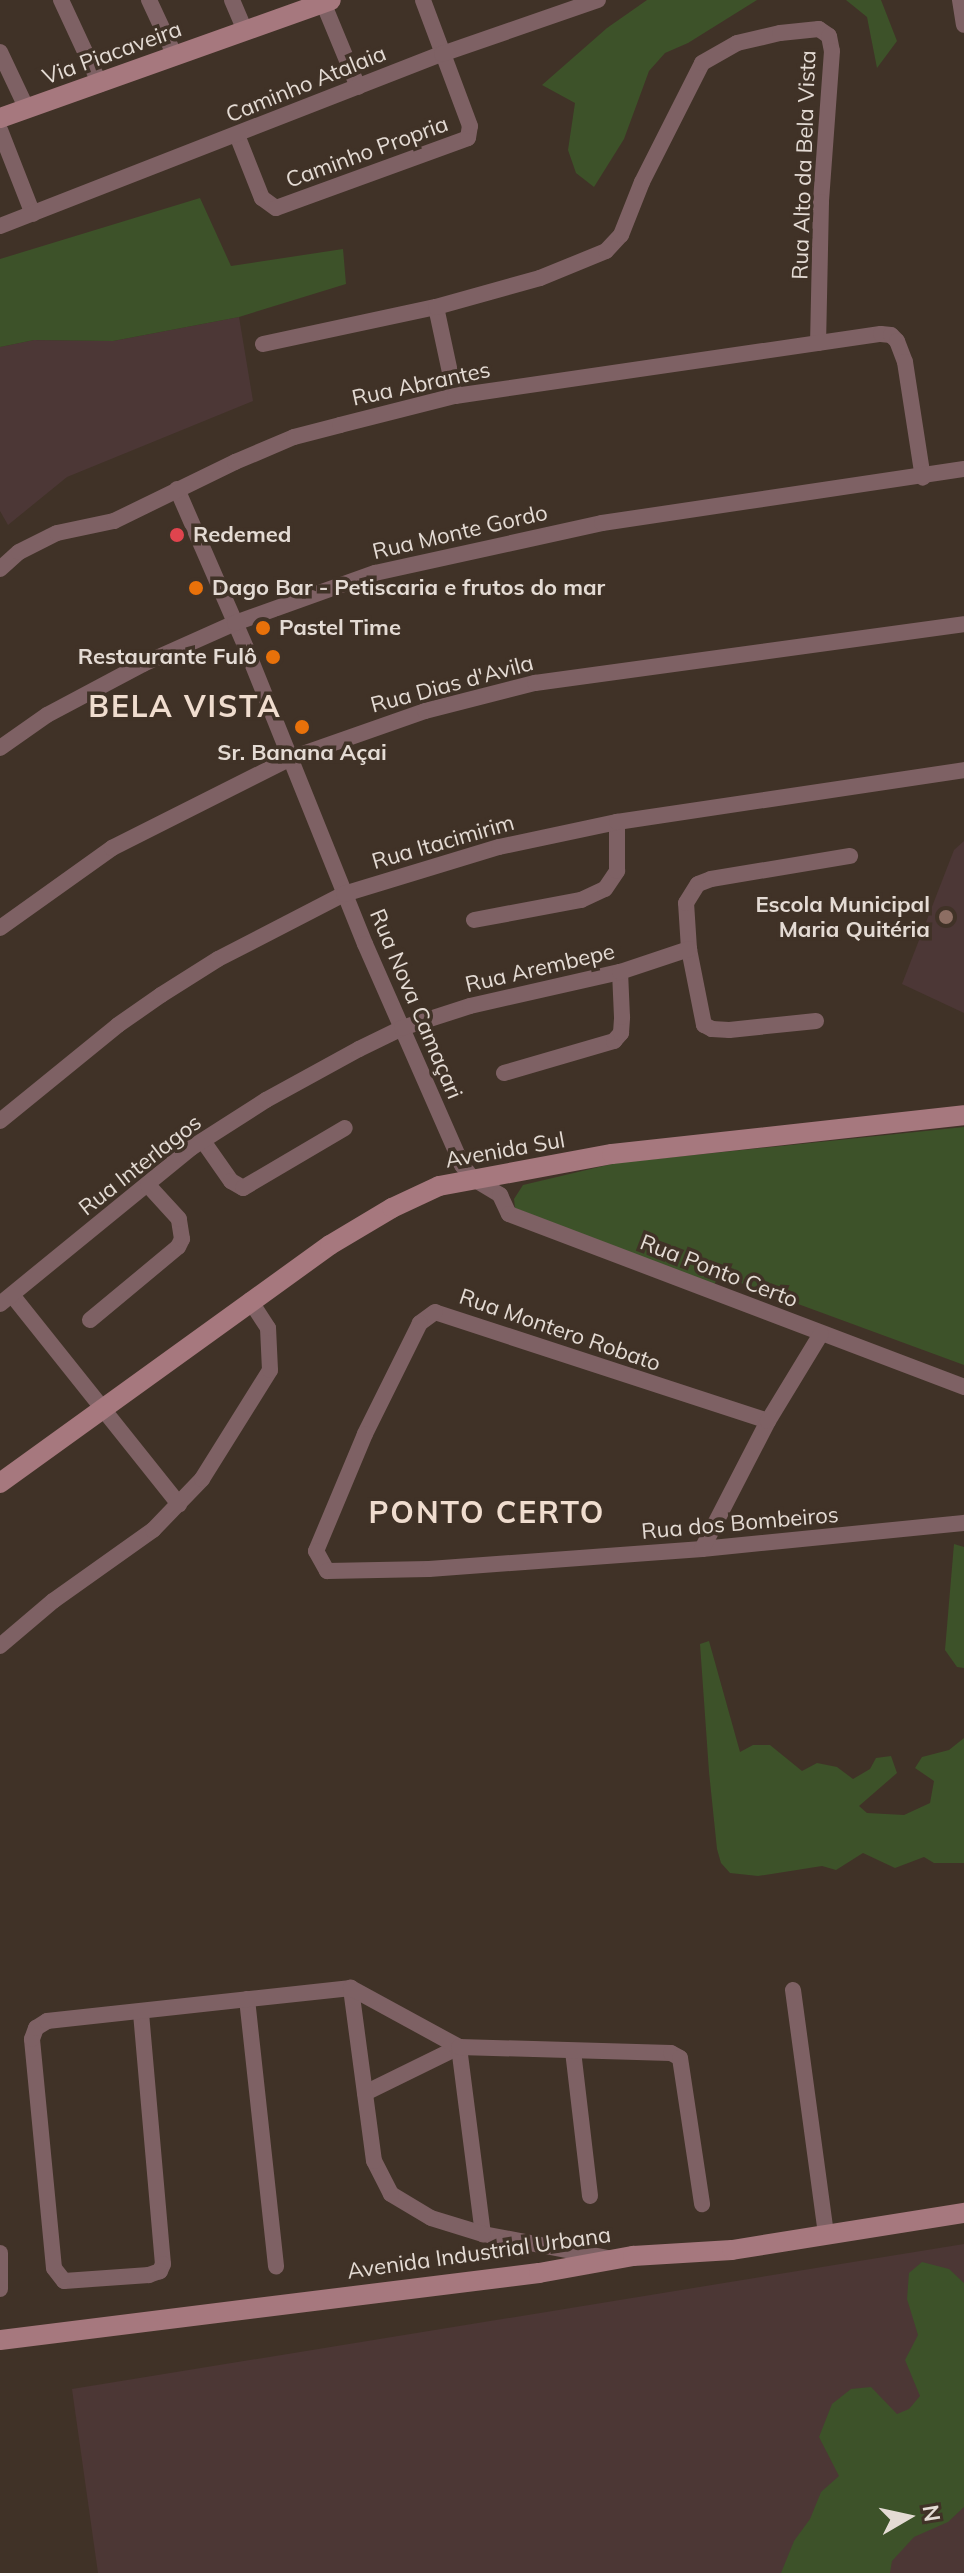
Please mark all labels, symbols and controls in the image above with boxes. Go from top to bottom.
street label: Via Piacaveira [39,16,185,90]
street label: Caminho Atalaia [222,40,390,128]
street label: Rua Alto da Bela Vista [787,50,821,280]
street label: Caminho Propria [282,110,452,194]
street label: Rua Abrantes [349,356,493,412]
street label: Rua Monte Gordo [370,499,550,565]
place label: Redemed [193,522,291,548]
marker: Redemed [168,526,186,544]
place label: Dago Bar - Petiscaria e frutos do mar [212,575,605,601]
marker: Dago Bar - Petiscaria e frutos do mar [187,579,205,597]
place label: Pastel Time [279,615,401,641]
marker: Pastel Time [254,619,272,637]
place label: Restaurante Fulô [78,644,257,670]
marker: Restaurante Fulô [264,648,282,666]
street label: Rua Dias d'Avila [368,650,536,718]
district label: BELA VISTA [88,688,282,724]
marker: Sr. Banana Açai [293,718,311,736]
place label: Sr. Banana Açai [217,740,387,766]
street label: Rua Itacimirim [369,809,517,875]
place label: Escola Municipal Maria Quitéria [756,891,930,942]
street label: Rua Nova Camaçari [364,905,468,1103]
marker: Escola Municipal Maria Quitéria [937,908,955,926]
street label: Rua Arembepe [463,938,617,998]
street label: Rua Interlagos [73,1109,207,1221]
street label: Avenida Sul [443,1126,567,1174]
street label: Rua Ponto Certo [636,1229,802,1313]
street label: Rua Montero Robato [456,1283,664,1377]
district label: PONTO CERTO [369,1494,605,1530]
street label: Rua dos Bombeiros [640,1501,840,1545]
street label: Avenida Industrial Urbana [345,2221,613,2285]
north arrow [868,2477,948,2557]
text: N [917,2503,947,2524]

